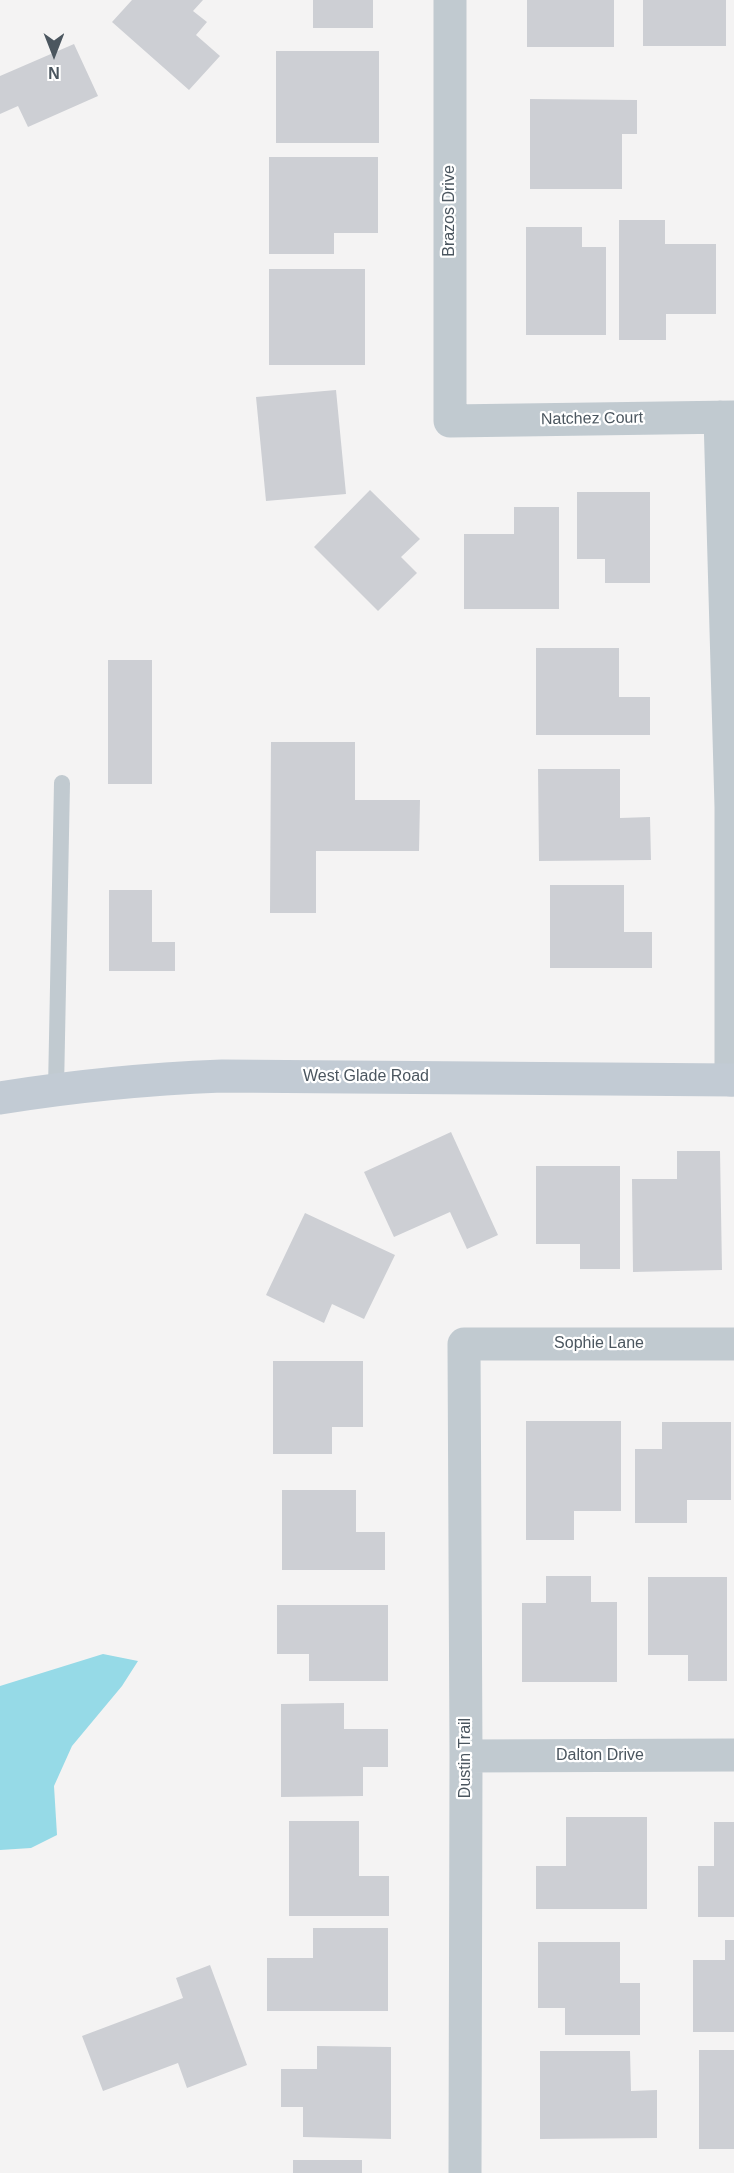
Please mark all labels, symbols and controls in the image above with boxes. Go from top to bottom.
north arrow [24,24,84,84]
text: N [48,64,60,81]
street label: Brazos Drive [440,165,460,257]
street label: Natchez Court [541,409,643,429]
street label: West Glade Road [303,1067,429,1087]
street label: Sophie Lane [554,1334,644,1354]
street label: Dustin Trail [456,1718,476,1798]
street label: Dalton Drive [556,1746,644,1766]

